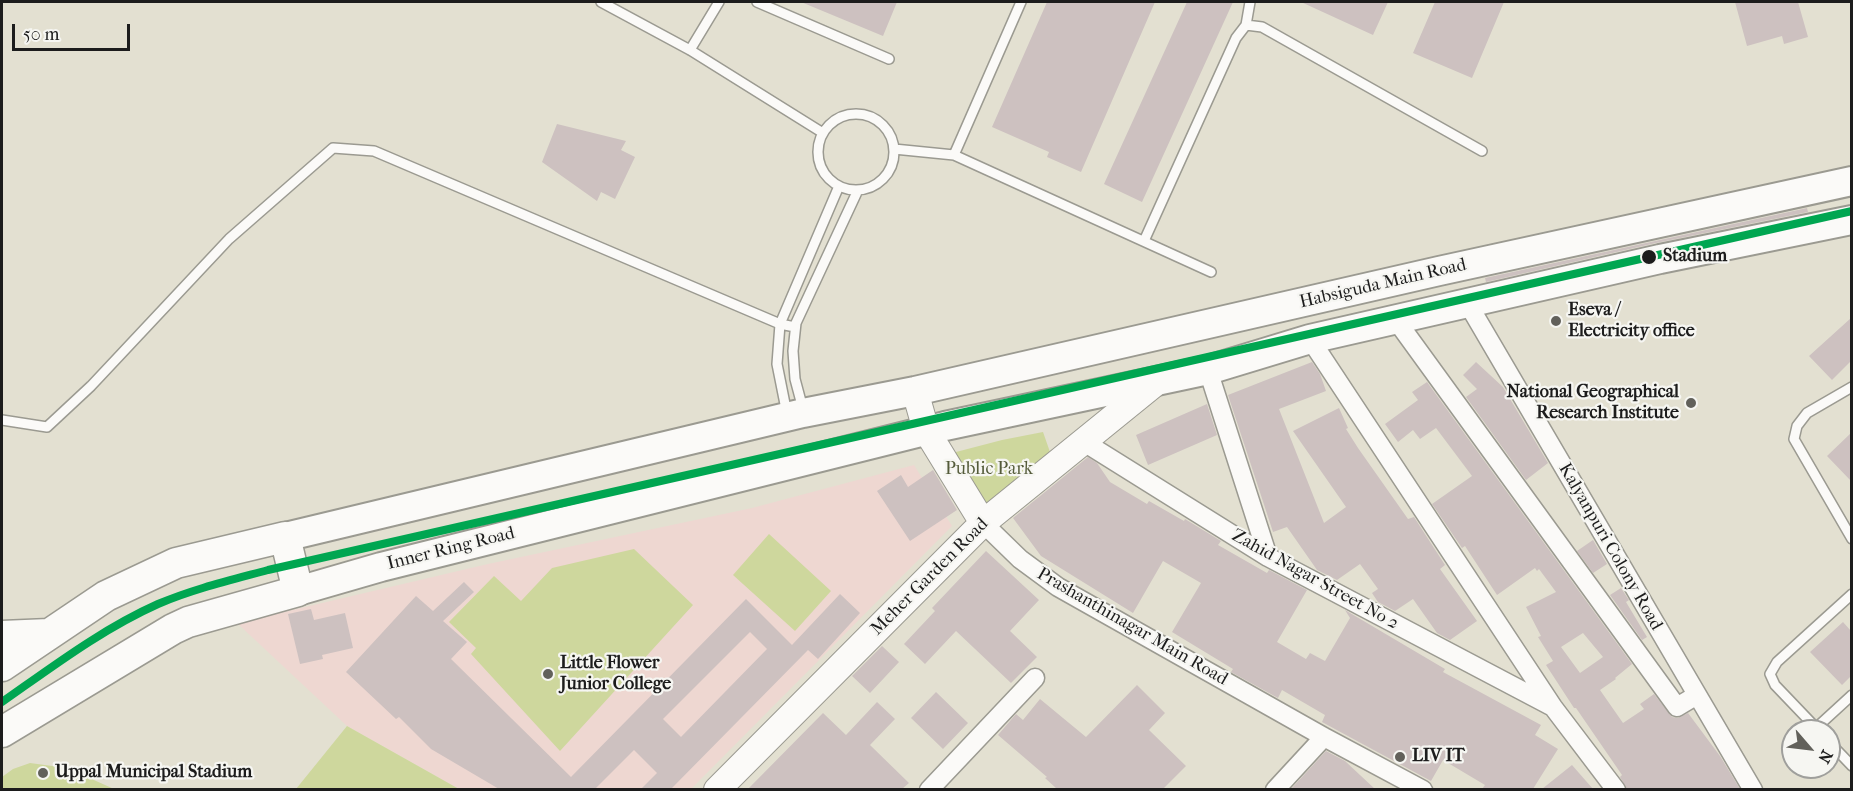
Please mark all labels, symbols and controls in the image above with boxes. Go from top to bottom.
scale bar [15,12,134,50]
text: 50 m [23,24,59,45]
place label: Stadium [1663,246,1727,268]
marker: Stadium [1640,248,1658,266]
street label: Habsiguda Main Road [1298,254,1468,314]
place label: Eseva / Electricity office [1568,300,1695,342]
marker: Eseva / Electricity office [1549,314,1563,328]
place label: National Geographical Research Institute [1507,382,1679,424]
marker: National Geographical Research Institute [1684,396,1698,410]
park label: Public Park [945,459,1033,481]
street label: Kalyanpuri Colony Road [1553,460,1667,634]
street label: Meher Garden Road [867,514,993,640]
street label: Inner Ring Road [385,523,517,575]
street label: Zahid Nagar Street No 2 [1228,525,1402,635]
street label: Prashanthinagar Main Road [1033,563,1231,691]
place label: Little Flower Junior College [560,653,671,696]
marker: Little Flower Junior College [541,667,555,681]
north arrow [1781,719,1841,779]
place label: LIV IT [1412,746,1465,768]
text: N [1814,747,1837,767]
marker: LIV IT [1393,750,1407,764]
place label: Uppal Municipal Stadium [55,762,252,784]
marker: Uppal Municipal Stadium [36,766,50,780]

